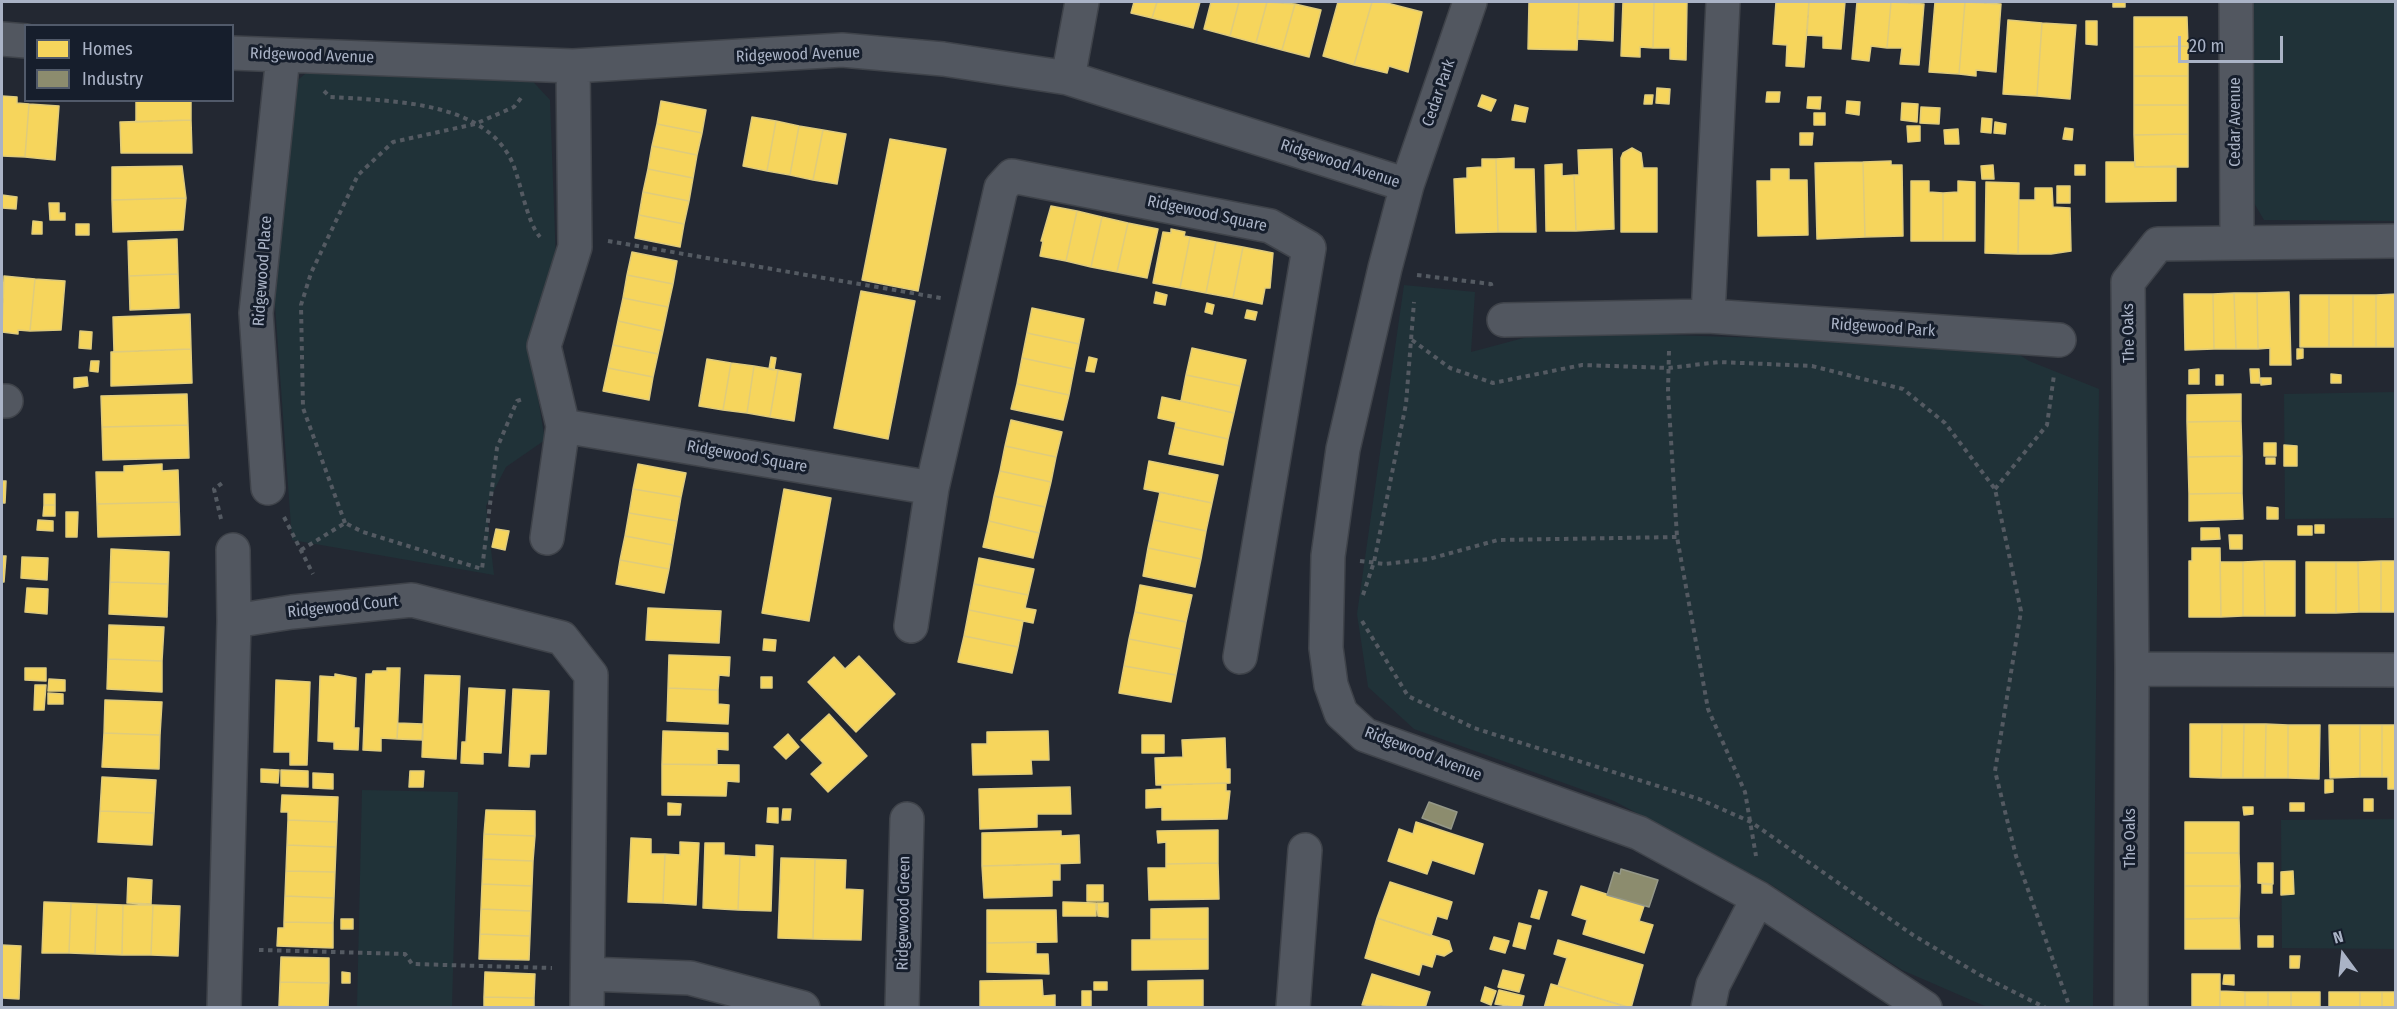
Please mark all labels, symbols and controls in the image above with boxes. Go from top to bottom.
legend [24,24,234,102]
scale bar [2181,24,2286,62]
text: 20 m [2189,35,2224,57]
text: Homes [82,38,133,60]
street label: Ridgewood Avenue [736,43,860,67]
street label: Ridgewood Avenue [250,44,374,68]
street label: Cedar Park [1419,57,1459,129]
text: Industry [82,68,143,90]
street label: Cedar Avenue [2226,77,2246,167]
street label: Ridgewood Avenue [1278,136,1402,192]
street label: Ridgewood Square [1145,192,1269,236]
street label: Ridgewood Place [250,215,276,327]
street label: The Oaks [2119,303,2139,363]
street label: Ridgewood Park [1830,315,1936,341]
street label: Ridgewood Square [685,437,809,477]
street label: Ridgewood Court [287,592,399,622]
street label: Ridgewood Avenue [1362,723,1484,785]
street label: The Oaks [2121,808,2141,868]
street label: Ridgewood Green [893,855,915,971]
north arrow [2313,925,2373,985]
text: N [2331,927,2345,948]

